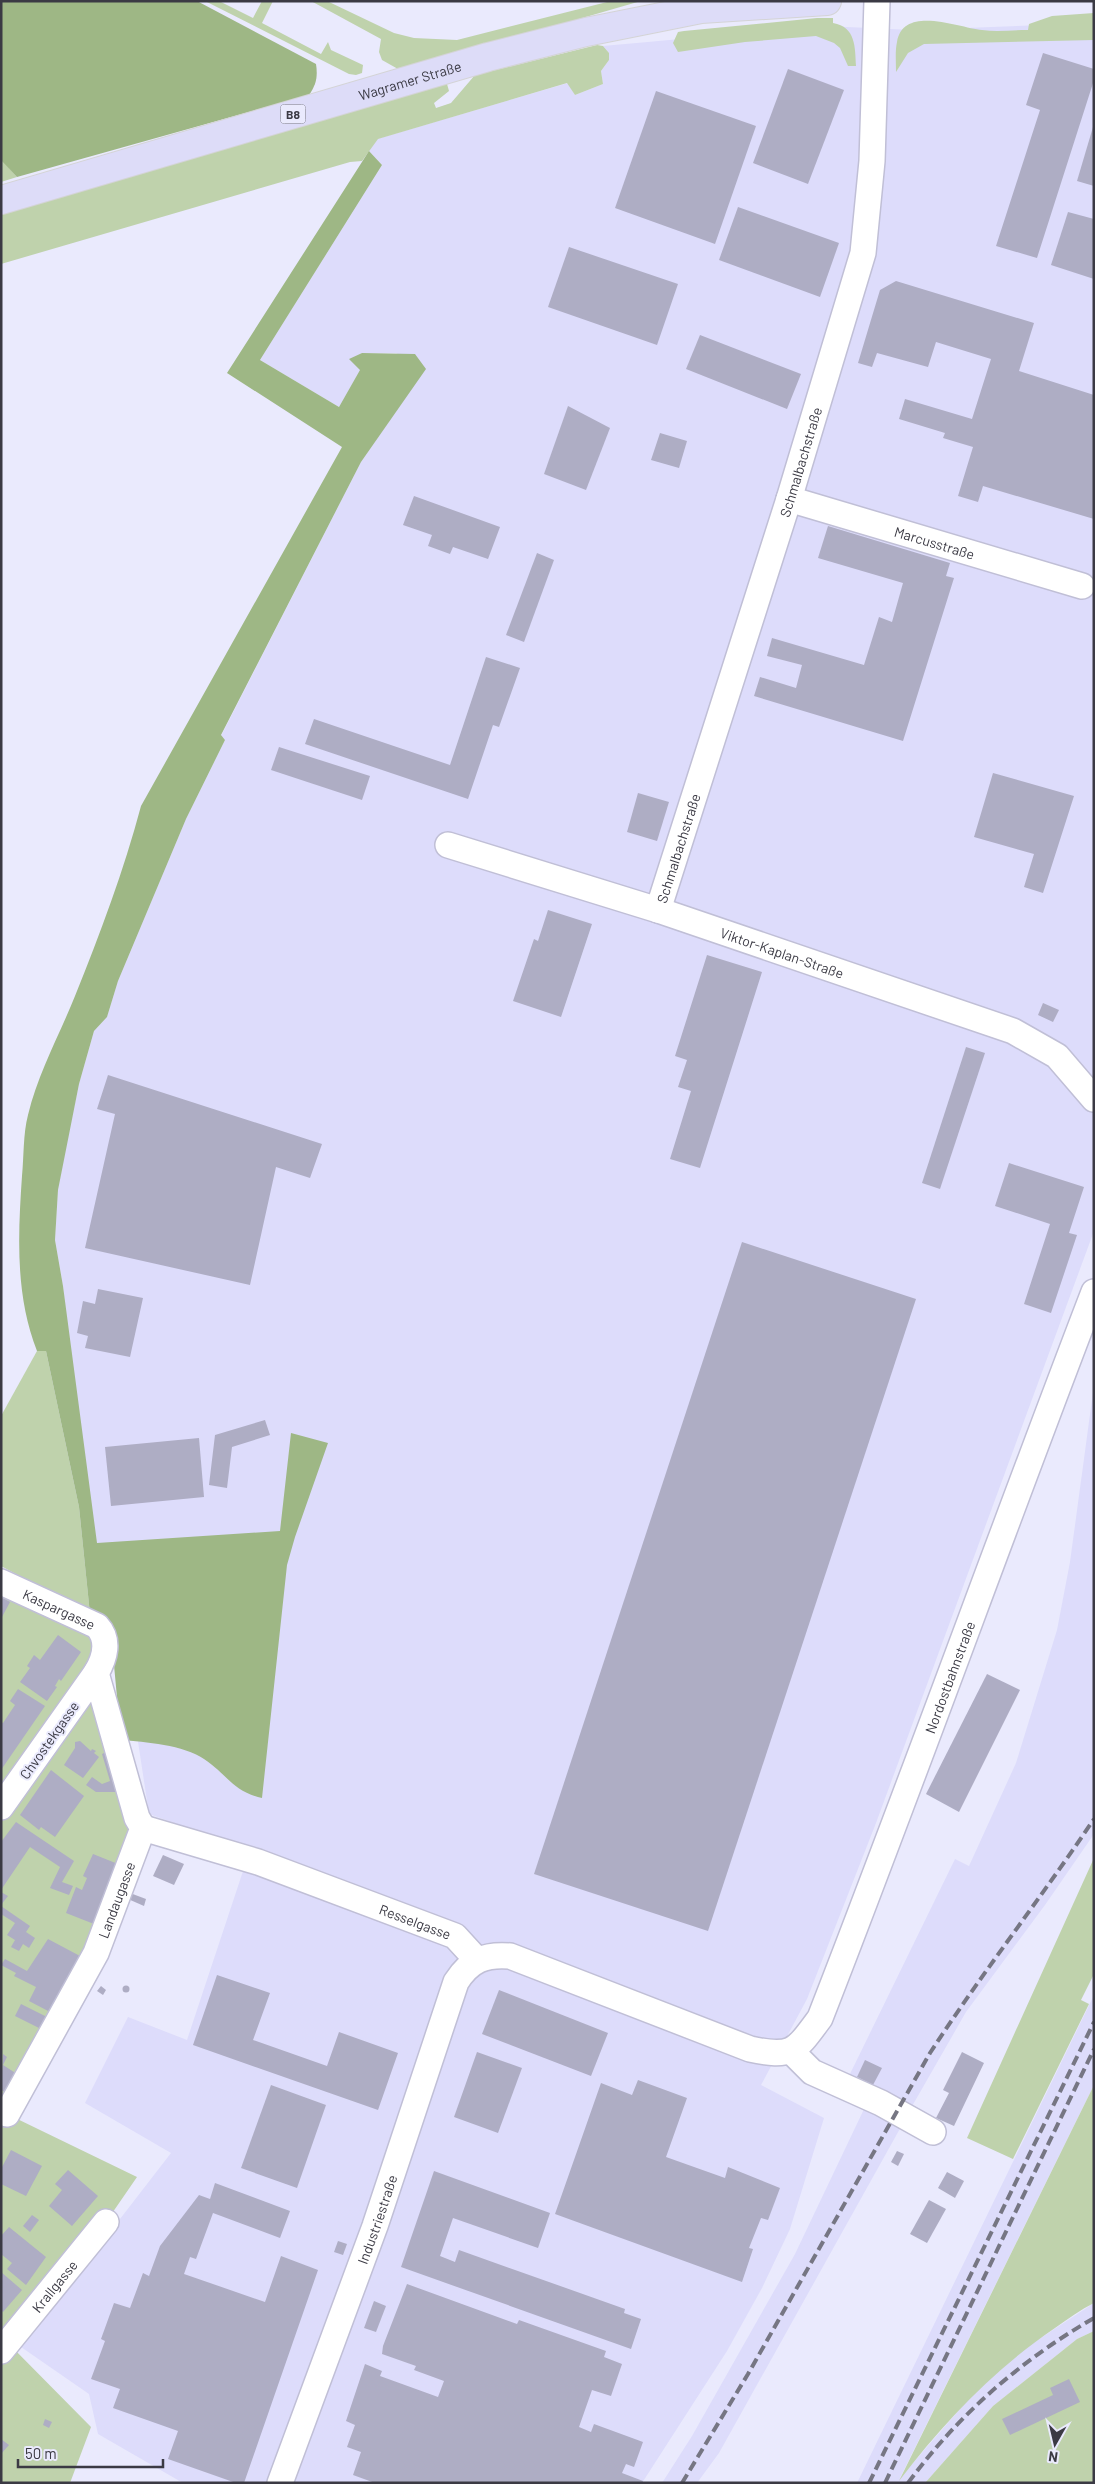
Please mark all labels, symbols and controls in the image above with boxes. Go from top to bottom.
street label: Wagramer Straße [356,57,463,103]
road number: B8 [280,105,306,124]
street label: Schmalbachstraße [775,405,825,519]
street label: Marcusstraße [893,522,977,562]
street label: Schmalbachstraße [652,791,703,905]
street label: Viktor-Kaplan-Straße [718,923,846,981]
street label: Kaspargasse [20,1585,98,1633]
street label: Nordostbahnstraße [921,1619,978,1736]
street label: Chvostekgasse [16,1698,82,1782]
street label: Landaugasse [94,1859,138,1940]
street label: Resselgasse [377,1900,454,1942]
street label: Industriestraße [353,2172,400,2266]
street label: Krallgasse [28,2256,80,2316]
north arrow [1030,2419,1080,2469]
scale bar [18,2436,162,2468]
text: 50 m [25,2444,57,2462]
text: N [1047,2448,1059,2466]

